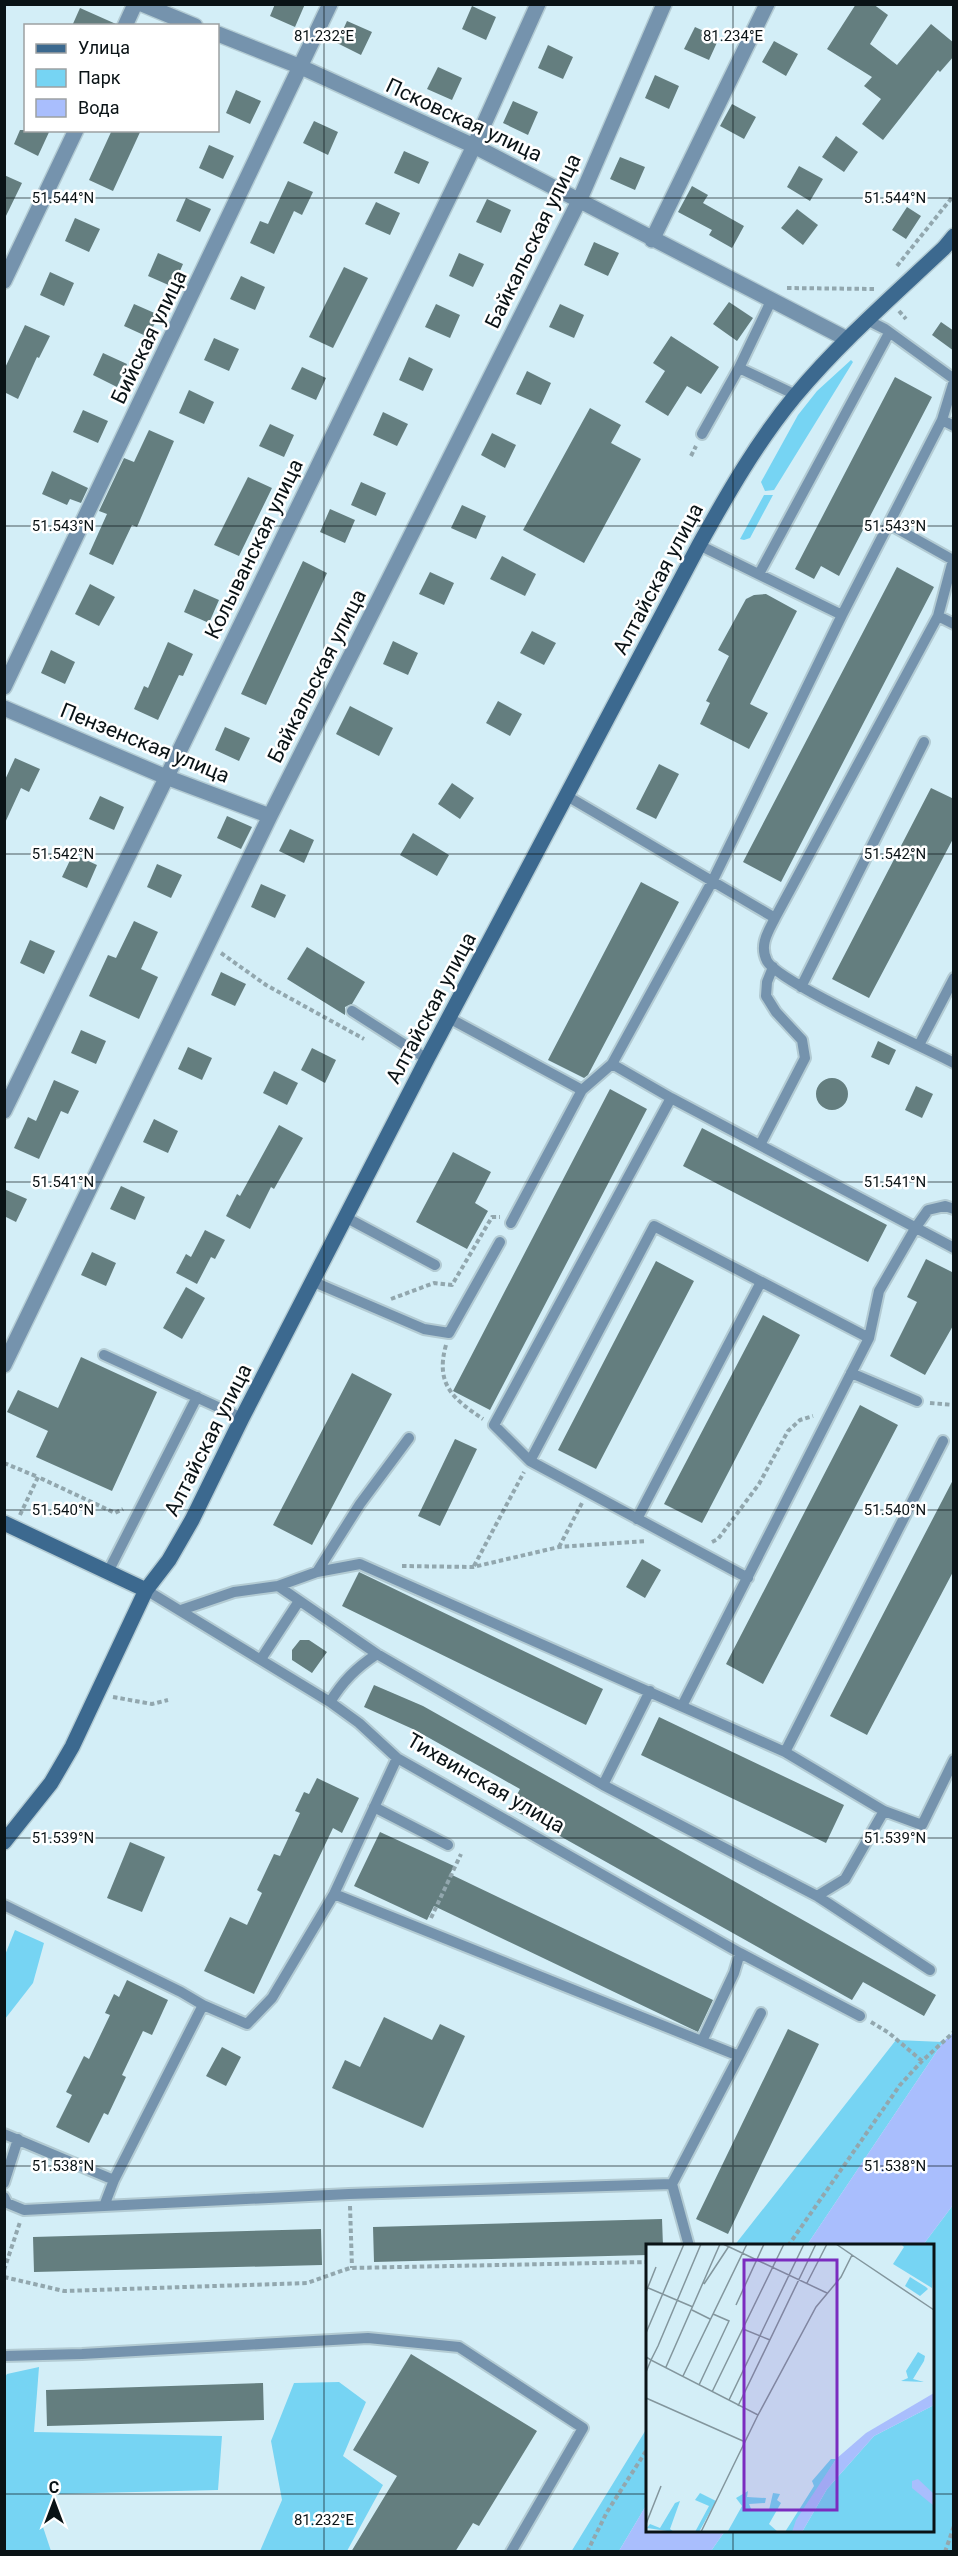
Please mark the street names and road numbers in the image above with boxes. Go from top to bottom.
street label: Псковская улица [382,73,546,167]
street label: Байкальская улица [480,150,586,332]
street label: Бийская улица [106,266,192,408]
street label: Колыванская улица [200,455,308,643]
street label: Алтайская улица [608,499,708,659]
street label: Байкальская улица [263,585,371,767]
street label: Пензенская улица [57,698,233,788]
street label: Алтайская улица [381,928,481,1088]
street label: Алтайская улица [159,1360,257,1520]
street label: Тихвинская улица [403,1728,569,1838]

